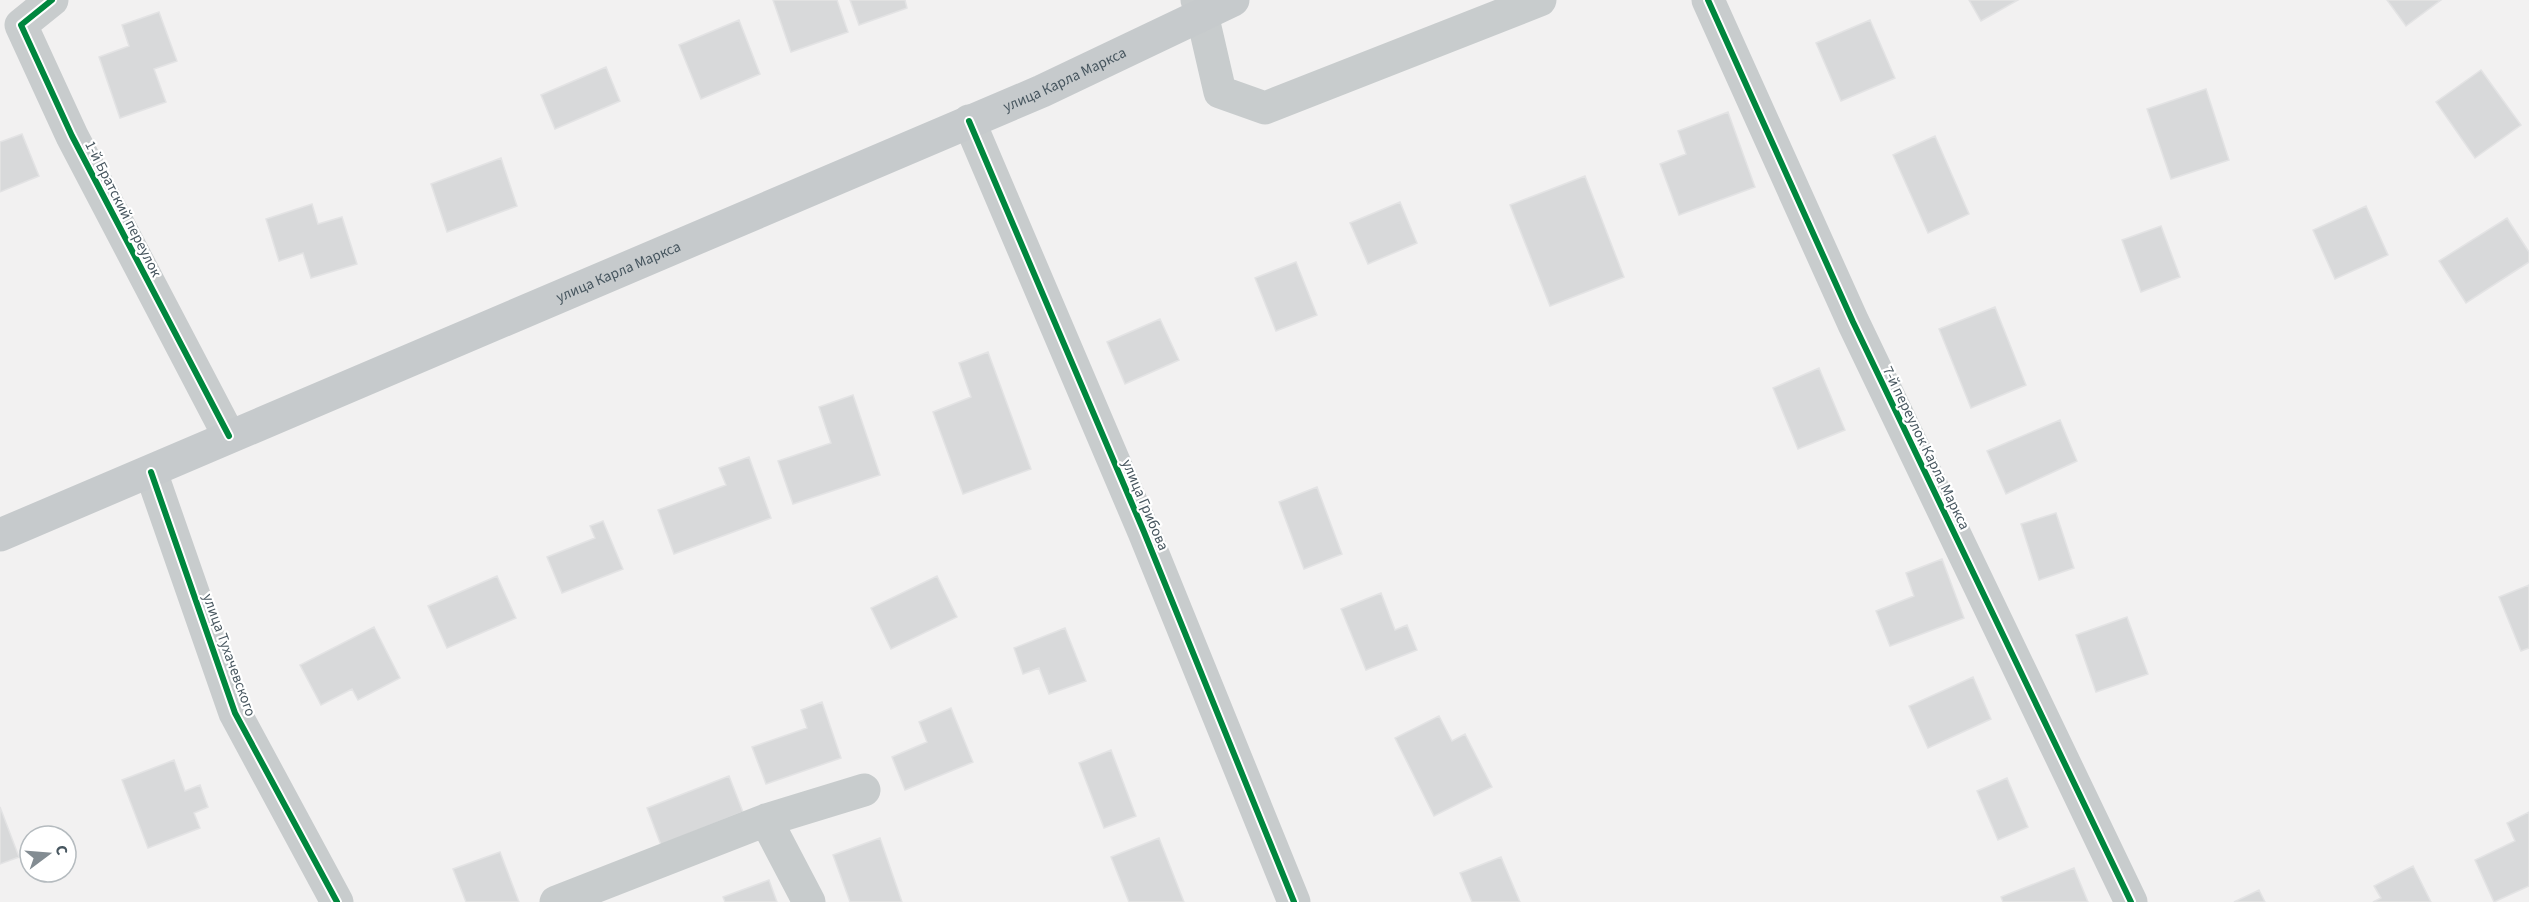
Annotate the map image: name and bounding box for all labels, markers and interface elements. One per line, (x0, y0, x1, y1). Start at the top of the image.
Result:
street label: улица Карла Маркса (1000, 42, 1130, 117)
street label: 1-й Братский переулок (79, 137, 167, 281)
street label: улица Карла Маркса (553, 236, 684, 307)
street label: 7-й переулок Карла Маркса (1877, 363, 1975, 533)
street label: улица Грибова (1116, 456, 1174, 554)
street label: улица Тухачевского (197, 591, 261, 719)
north arrow (18, 824, 78, 884)
text: С (50, 843, 73, 858)

